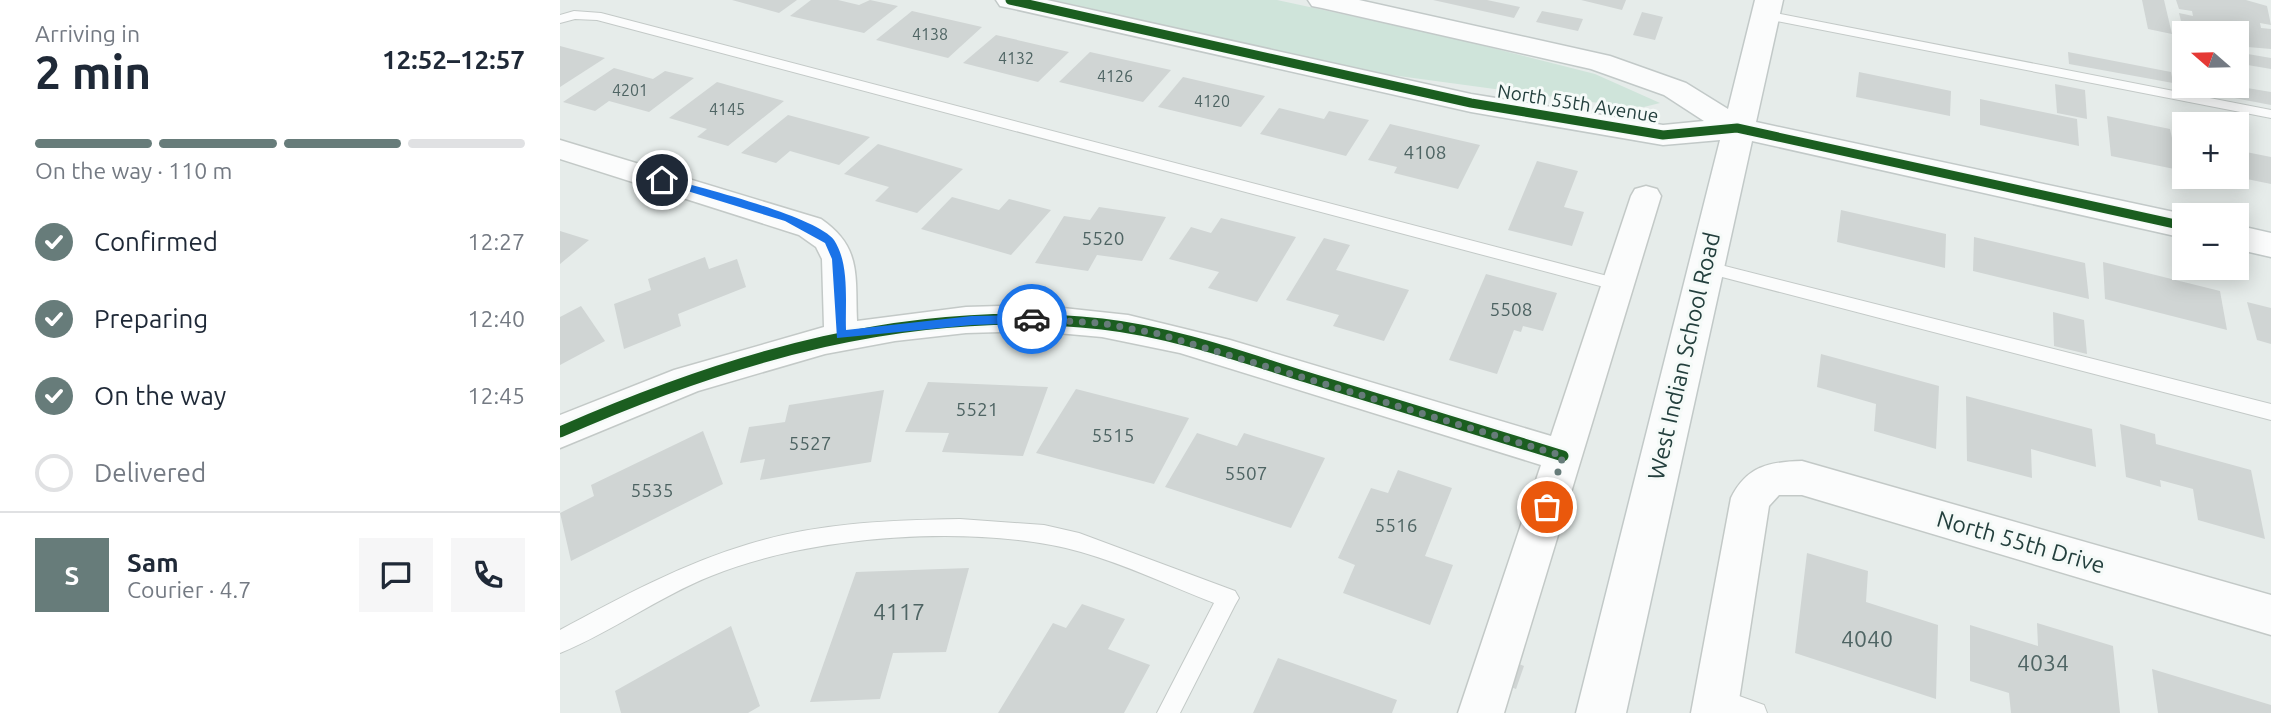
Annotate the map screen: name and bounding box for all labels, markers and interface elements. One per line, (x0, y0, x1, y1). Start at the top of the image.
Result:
text: Arriving in (35, 21, 140, 46)
north arrow (2172, 21, 2249, 98)
map controls (2172, 21, 2249, 280)
house number: 4138 (912, 25, 948, 43)
text: 12:52–12:57 (382, 45, 525, 74)
text: 2 min (35, 46, 151, 98)
house number: 4132 (998, 49, 1034, 67)
house number: 4126 (1097, 67, 1133, 85)
street label: North 55th Avenue (1496, 79, 1660, 127)
house number: 4201 (612, 81, 648, 99)
house number: 4120 (1194, 92, 1230, 110)
house number: 4145 (709, 100, 745, 118)
button: + (2172, 112, 2249, 189)
house number: 4108 (1404, 141, 1446, 163)
pin (632, 150, 692, 210)
text: On the way · 110 m (35, 158, 232, 183)
icon: home (643, 161, 681, 199)
button: − (2172, 203, 2249, 280)
icon: check (35, 223, 73, 261)
text: Confirmed (94, 227, 218, 256)
house number: 5520 (1082, 227, 1124, 249)
text: 12:27 (467, 229, 525, 254)
street label: West Indian School Road (1643, 230, 1724, 482)
courier (997, 284, 1067, 354)
house number: 5508 (1490, 298, 1532, 320)
icon: check (35, 300, 73, 338)
icon: car (1013, 300, 1051, 338)
text: Preparing (94, 304, 208, 333)
text: 12:40 (467, 306, 525, 331)
icon: check (35, 377, 73, 415)
text: On the way (94, 381, 226, 410)
text: 12:45 (467, 383, 525, 408)
house number: 5521 (956, 398, 998, 420)
house number: 5515 (1092, 424, 1134, 446)
house number: 5527 (789, 432, 831, 454)
text: Delivered (94, 458, 206, 487)
house number: 5507 (1225, 462, 1267, 484)
pin (1517, 477, 1577, 537)
house number: 5535 (631, 479, 673, 501)
icon: bag (1528, 488, 1566, 526)
street label: North 55th Drive (1934, 506, 2108, 577)
house number: 5516 (1375, 514, 1417, 536)
button: chat (359, 538, 433, 612)
button: phone (451, 538, 525, 612)
text: Sam (127, 548, 179, 577)
text: S (65, 561, 79, 590)
text: Courier · 4.7 (127, 577, 251, 602)
house number: 4117 (873, 599, 925, 624)
house number: 4040 (1841, 626, 1893, 651)
house number: 4034 (2017, 650, 2069, 675)

